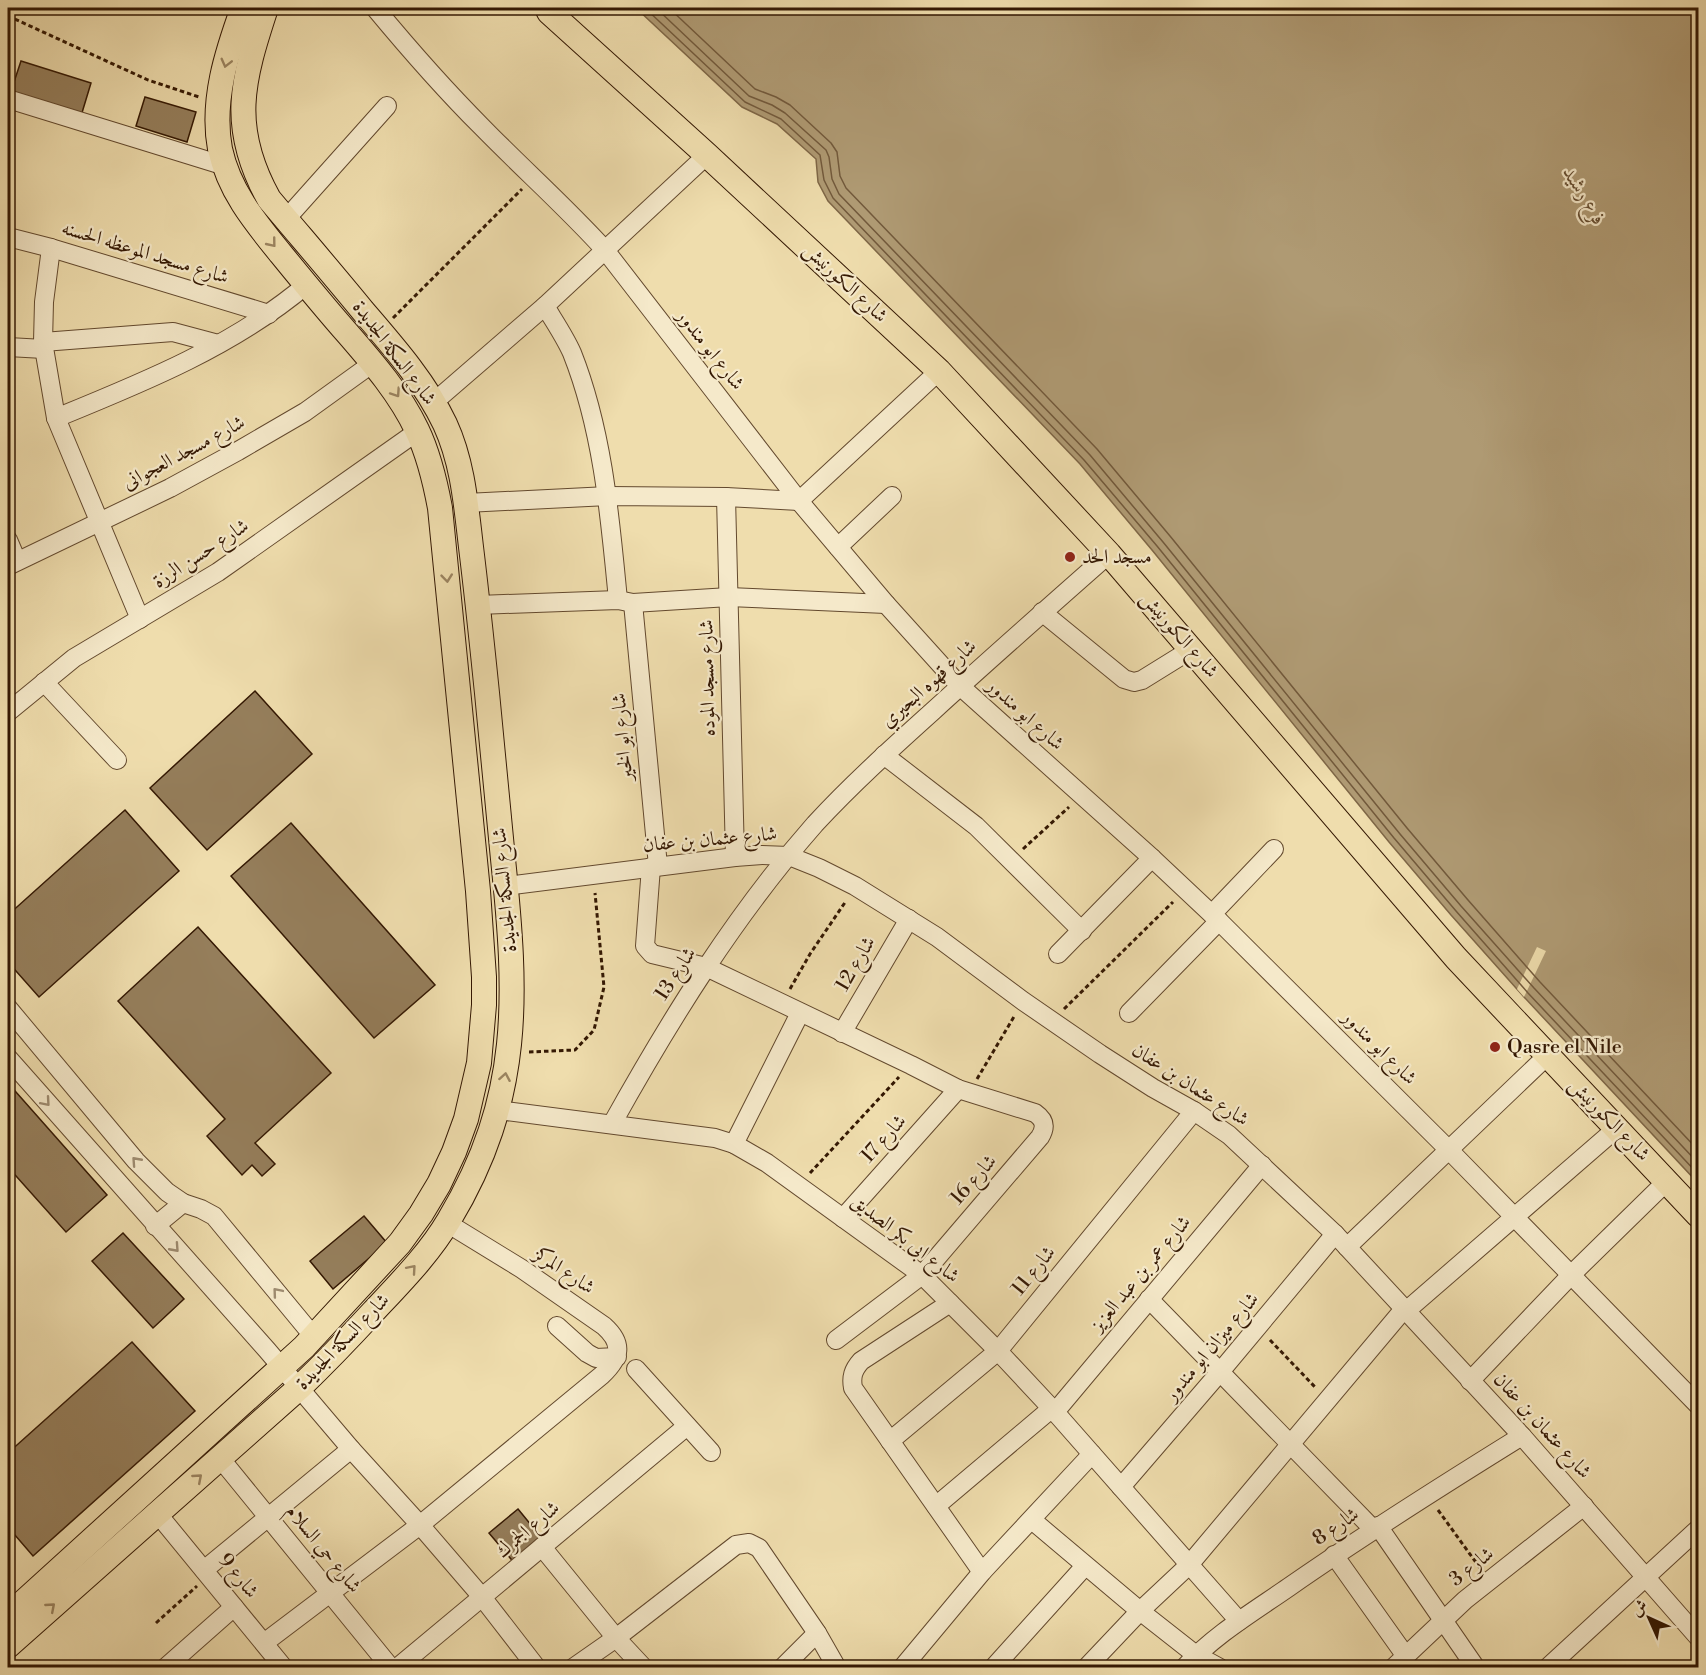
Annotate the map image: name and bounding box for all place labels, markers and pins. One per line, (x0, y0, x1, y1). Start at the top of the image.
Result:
place label: مسجد الحد (1082, 545, 1152, 570)
marker: مسجد الحد (1063, 550, 1077, 564)
place label: Qasre el Nile (1507, 1035, 1622, 1060)
marker: Qasre el Nile (1488, 1040, 1502, 1054)

